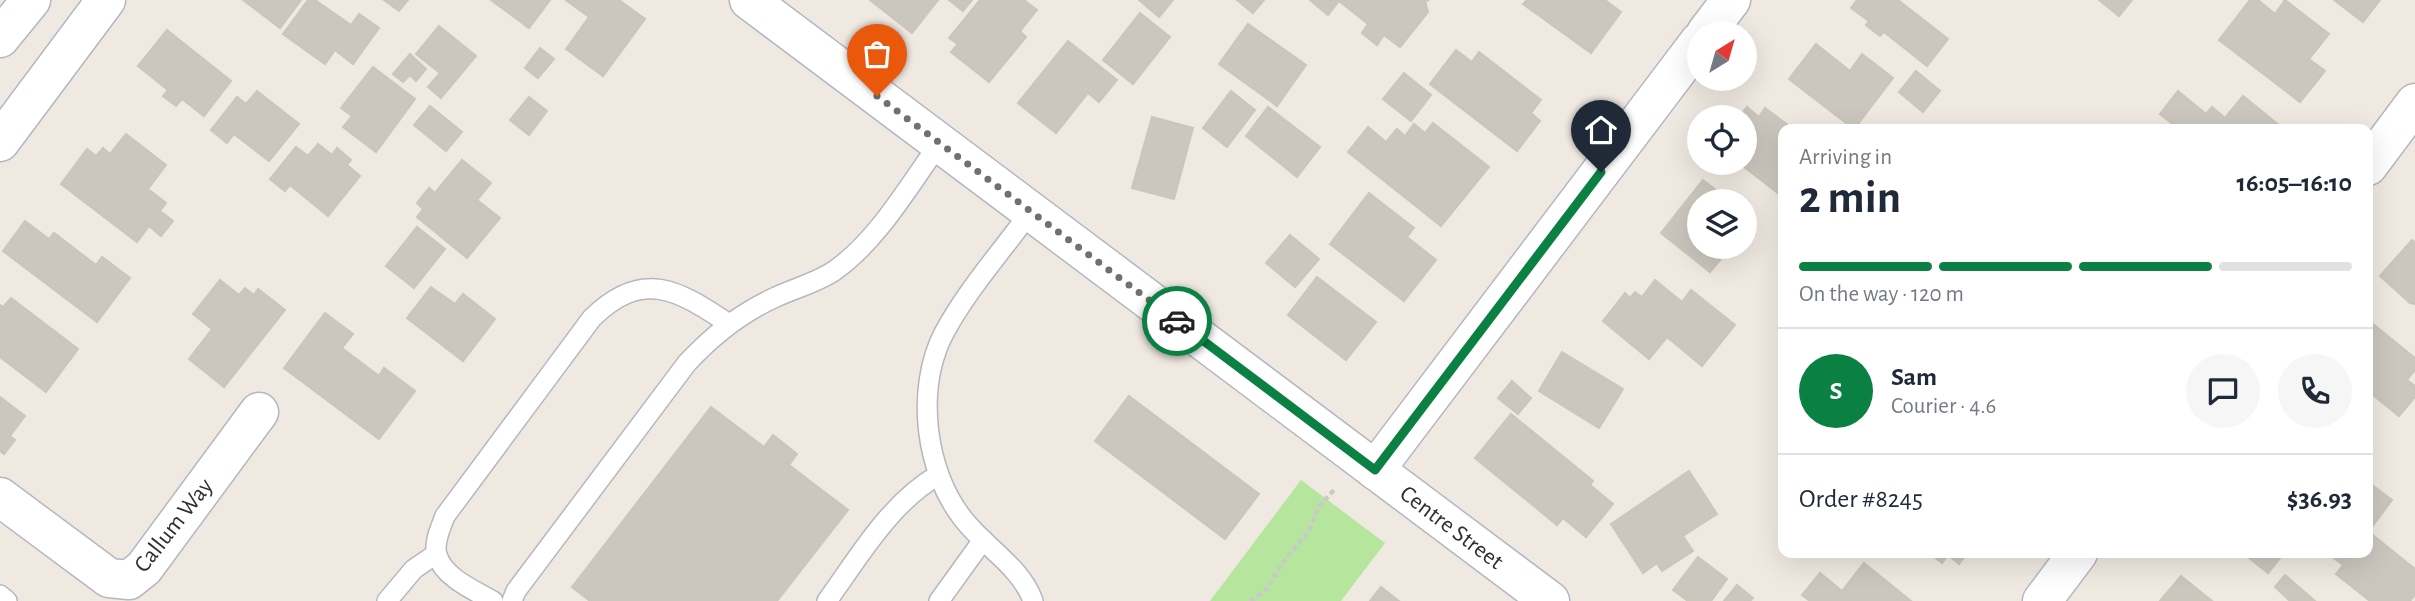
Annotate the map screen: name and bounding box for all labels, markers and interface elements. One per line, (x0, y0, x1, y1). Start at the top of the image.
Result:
north arrow (1687, 21, 1757, 91)
map controls (1687, 21, 1757, 259)
pin (847, 24, 907, 96)
icon: bag (858, 35, 896, 73)
pin (1571, 100, 1631, 172)
button: locate (1687, 105, 1757, 175)
icon: home (1582, 111, 1620, 149)
text: Arriving in (1799, 146, 1892, 169)
text: 16:05–16:10 (2237, 170, 2352, 196)
text: 2 min (1799, 175, 1901, 221)
button: layers (1687, 189, 1757, 259)
text: On the way · 120 m (1799, 283, 1964, 306)
courier (1142, 286, 1212, 356)
icon: car (1158, 302, 1196, 340)
button: chat (2186, 354, 2260, 428)
button: phone (2278, 354, 2352, 428)
text: Sam (1891, 364, 1937, 390)
text: S (1830, 378, 1842, 404)
text: Courier · 4.6 (1891, 395, 1996, 418)
street label: Callum Way (130, 474, 218, 577)
street label: Centre Street (1395, 481, 1508, 574)
text: Order #8245 (1799, 486, 1923, 512)
text: $36.93 (2287, 486, 2352, 512)

